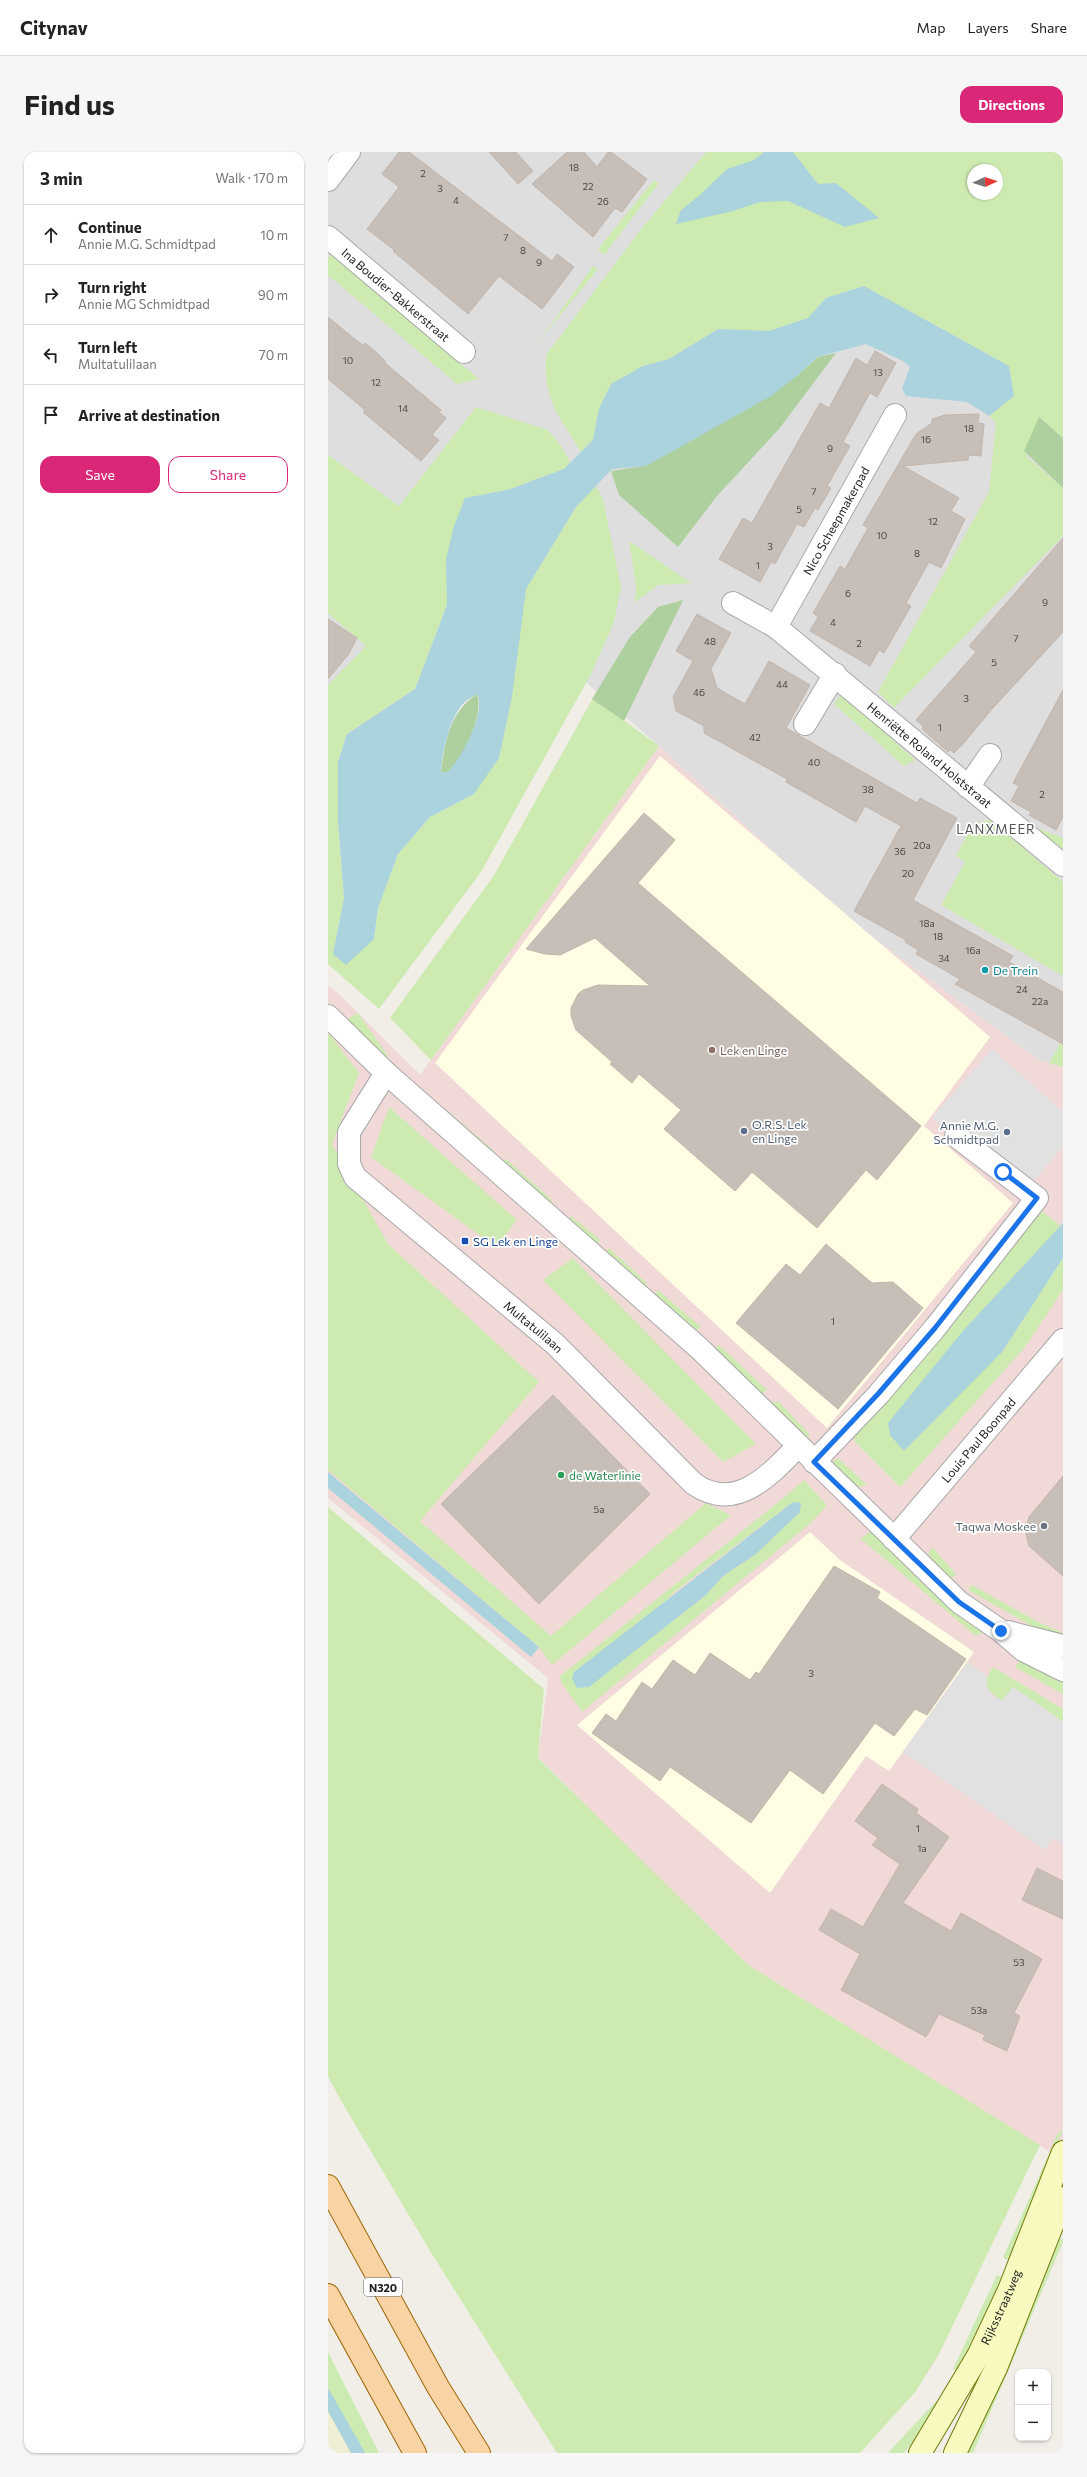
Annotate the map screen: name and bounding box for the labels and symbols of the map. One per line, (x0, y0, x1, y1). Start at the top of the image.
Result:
house number: 18 (569, 161, 579, 173)
north arrow (967, 164, 1003, 200)
house number: 2 (420, 167, 426, 179)
house number: 22 (582, 180, 594, 192)
house number: 3 (437, 182, 443, 194)
house number: 4 (453, 194, 459, 206)
house number: 26 (597, 195, 609, 207)
house number: 7 (503, 231, 509, 243)
house number: 8 (520, 244, 526, 256)
street label: Ina Boudier-Bakkerstraat (339, 245, 453, 344)
house number: 9 (536, 256, 542, 268)
house number: 10 (343, 354, 353, 366)
house number: 13 (873, 366, 883, 378)
house number: 12 (371, 376, 381, 388)
house number: 14 (398, 402, 408, 414)
house number: 18 (964, 422, 974, 434)
house number: 16 (921, 433, 931, 445)
house number: 9 (827, 442, 833, 454)
street label: Nico Scheepmakerpad (800, 464, 872, 577)
house number: 7 (811, 485, 817, 497)
house number: 5 (796, 503, 802, 515)
house number: 12 (928, 515, 938, 527)
house number: 10 (877, 529, 887, 541)
house number: 3 (767, 540, 773, 552)
house number: 8 (914, 547, 920, 559)
house number: 1 (756, 559, 760, 571)
house number: 6 (845, 587, 851, 599)
house number: 9 (1042, 596, 1048, 608)
house number: 4 (830, 616, 836, 628)
house number: 7 (1013, 632, 1019, 644)
house number: 48 (704, 635, 716, 647)
house number: 2 (856, 637, 862, 649)
house number: 5 (991, 656, 997, 668)
house number: 44 (776, 678, 788, 690)
house number: 46 (693, 686, 705, 698)
house number: 3 (963, 692, 969, 704)
street label: Henriëtte Roland Holststraat (865, 699, 995, 810)
house number: 1 (938, 721, 942, 733)
house number: 42 (749, 731, 761, 743)
house number: 40 (808, 756, 820, 768)
house number: 38 (862, 783, 874, 795)
house number: 2 (1039, 788, 1045, 800)
district label: LANXMEER (956, 821, 1036, 837)
house number: 20a (913, 839, 931, 851)
house number: 36 (894, 845, 906, 857)
house number: 20 (902, 867, 914, 879)
house number: 18a (919, 917, 935, 929)
house number: 18 (933, 930, 943, 942)
house number: 16a (965, 944, 981, 956)
house number: 34 (938, 952, 950, 964)
place label: De Trein (993, 963, 1038, 977)
marker: De Trein (980, 965, 990, 975)
house number: 24 (1016, 983, 1028, 995)
house number: 22a (1032, 995, 1048, 1007)
place label: Lek en Linge (720, 1043, 787, 1057)
marker: Lek en Linge (707, 1045, 717, 1055)
place label: O.R.S. Lek en Linge (752, 1117, 808, 1145)
place label: Annie M.G. Schmidtpad (933, 1118, 999, 1146)
marker: O.R.S. Lek en Linge (739, 1126, 749, 1136)
marker: Annie M.G. Schmidtpad (1002, 1127, 1012, 1137)
route start (994, 1163, 1012, 1181)
place label: SG Lek en Linge (473, 1234, 558, 1248)
marker: SG Lek en Linge (460, 1236, 470, 1246)
street label: Multatulilaan (501, 1298, 566, 1355)
house number: 1 (831, 1315, 835, 1327)
street label: Louis Paul Boonpad (938, 1395, 1018, 1485)
place label: de Waterlinie (569, 1468, 641, 1482)
marker: de Waterlinie (556, 1470, 566, 1480)
house number: 5a (594, 1503, 604, 1515)
place label: Taqwa Moskee (955, 1519, 1036, 1533)
marker: Taqwa Moskee (1039, 1521, 1049, 1531)
route end (992, 1622, 1010, 1640)
house number: 3 (808, 1667, 814, 1679)
house number: 1 (916, 1822, 920, 1834)
house number: 1a (917, 1842, 927, 1854)
house number: 53 (1013, 1956, 1025, 1968)
house number: 53a (971, 2004, 987, 2016)
street label: Rijksstraatweg (977, 2267, 1024, 2347)
road number: N320 (364, 2278, 402, 2296)

